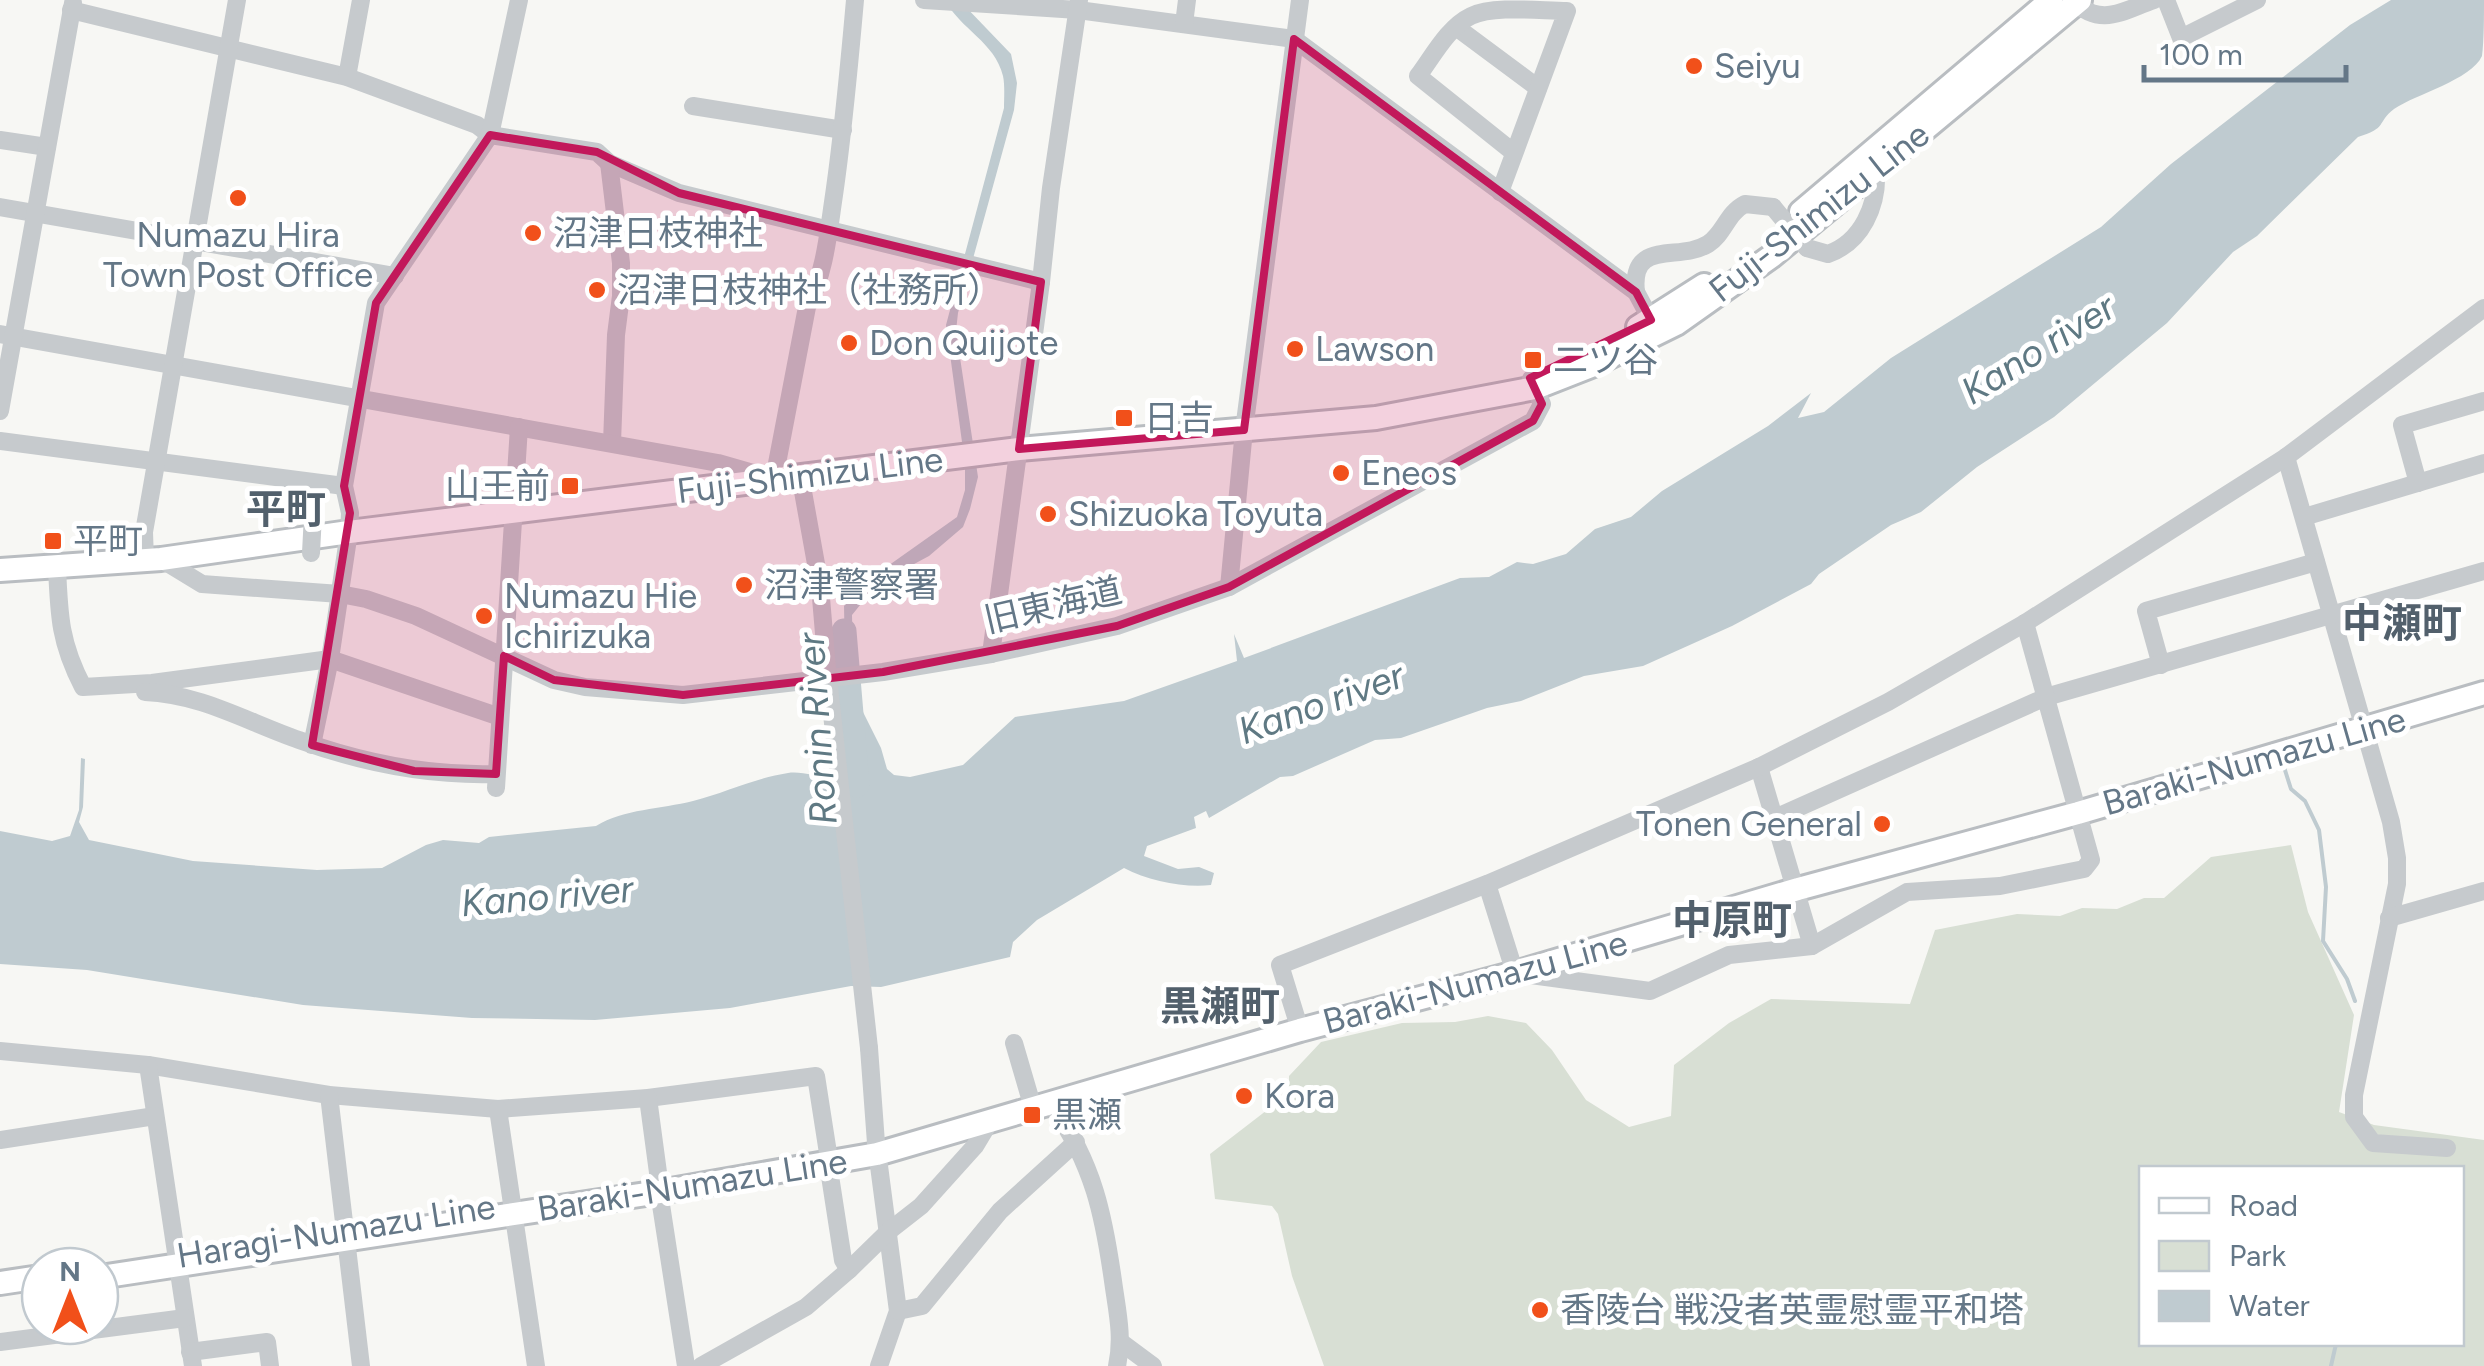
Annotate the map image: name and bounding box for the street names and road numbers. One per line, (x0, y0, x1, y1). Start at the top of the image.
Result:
street label: Fuji-Shimizu Line (1701, 113, 1937, 311)
street label: Fuji-Shimizu Line (675, 438, 945, 512)
street label: 旧東海道 (980, 569, 1126, 641)
street label: Baraki-Numazu Line (2098, 698, 2410, 824)
street label: Baraki-Numazu Line (1318, 921, 1632, 1043)
street label: Baraki-Numazu Line (534, 1140, 850, 1230)
street label: Haragi-Numazu Line (174, 1185, 498, 1277)

